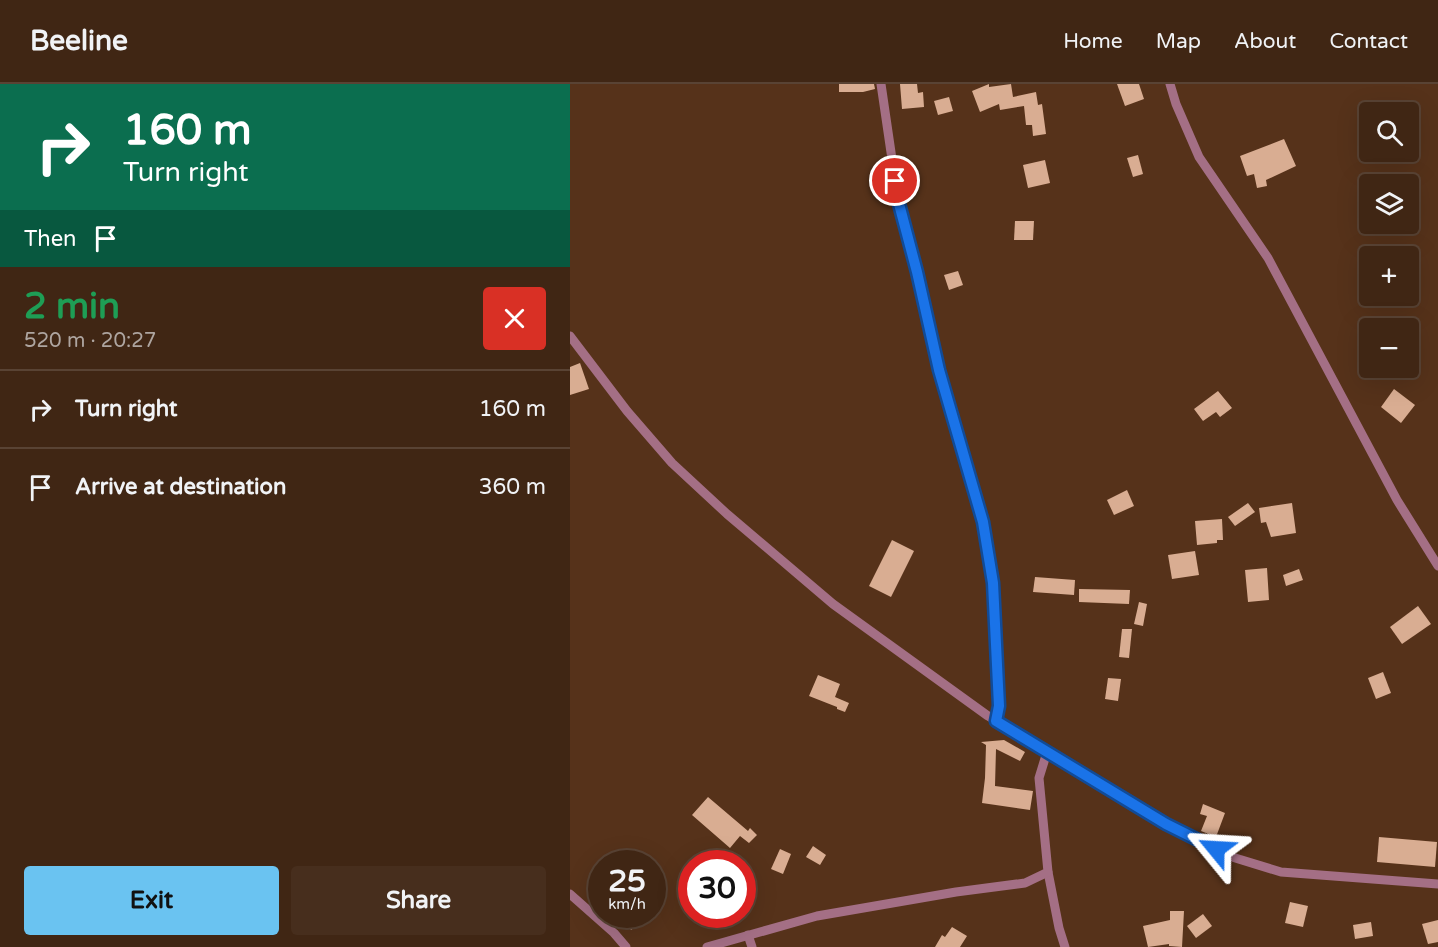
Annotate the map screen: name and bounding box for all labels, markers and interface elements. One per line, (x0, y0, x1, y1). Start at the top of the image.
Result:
text: Beeline (30, 24, 128, 58)
text: Home (1063, 29, 1123, 54)
text: Map (1156, 29, 1201, 54)
text: About (1234, 29, 1296, 54)
text: Contact (1329, 29, 1408, 54)
map controls (1359, 102, 1419, 378)
button: search (1359, 102, 1419, 162)
text: 160 m (123, 105, 252, 156)
icon: right (24, 108, 102, 186)
pin (869, 155, 920, 206)
text: Turn right (123, 156, 249, 189)
icon: arrive (878, 164, 911, 197)
button: layers (1359, 174, 1419, 234)
icon: arrive (89, 222, 122, 255)
text: Then (24, 226, 77, 252)
button: + (1359, 246, 1419, 306)
text: 2 min (24, 285, 120, 328)
button: close (483, 287, 546, 350)
button: − (1359, 318, 1419, 378)
text: 520 m · 20:27 (24, 329, 156, 353)
icon: right (24, 393, 57, 426)
text: Turn right (75, 396, 177, 422)
text: 160 m (479, 396, 546, 422)
icon: arrive (24, 471, 57, 504)
text: Arrive at destination (75, 474, 286, 500)
text: 360 m (479, 474, 546, 500)
position arrow (1184, 817, 1248, 881)
speed limit sign: 30 (678, 850, 756, 928)
text: 25 (608, 863, 646, 900)
button: Exit (24, 866, 279, 935)
button: Share (291, 866, 546, 935)
text: km/h (608, 895, 646, 913)

